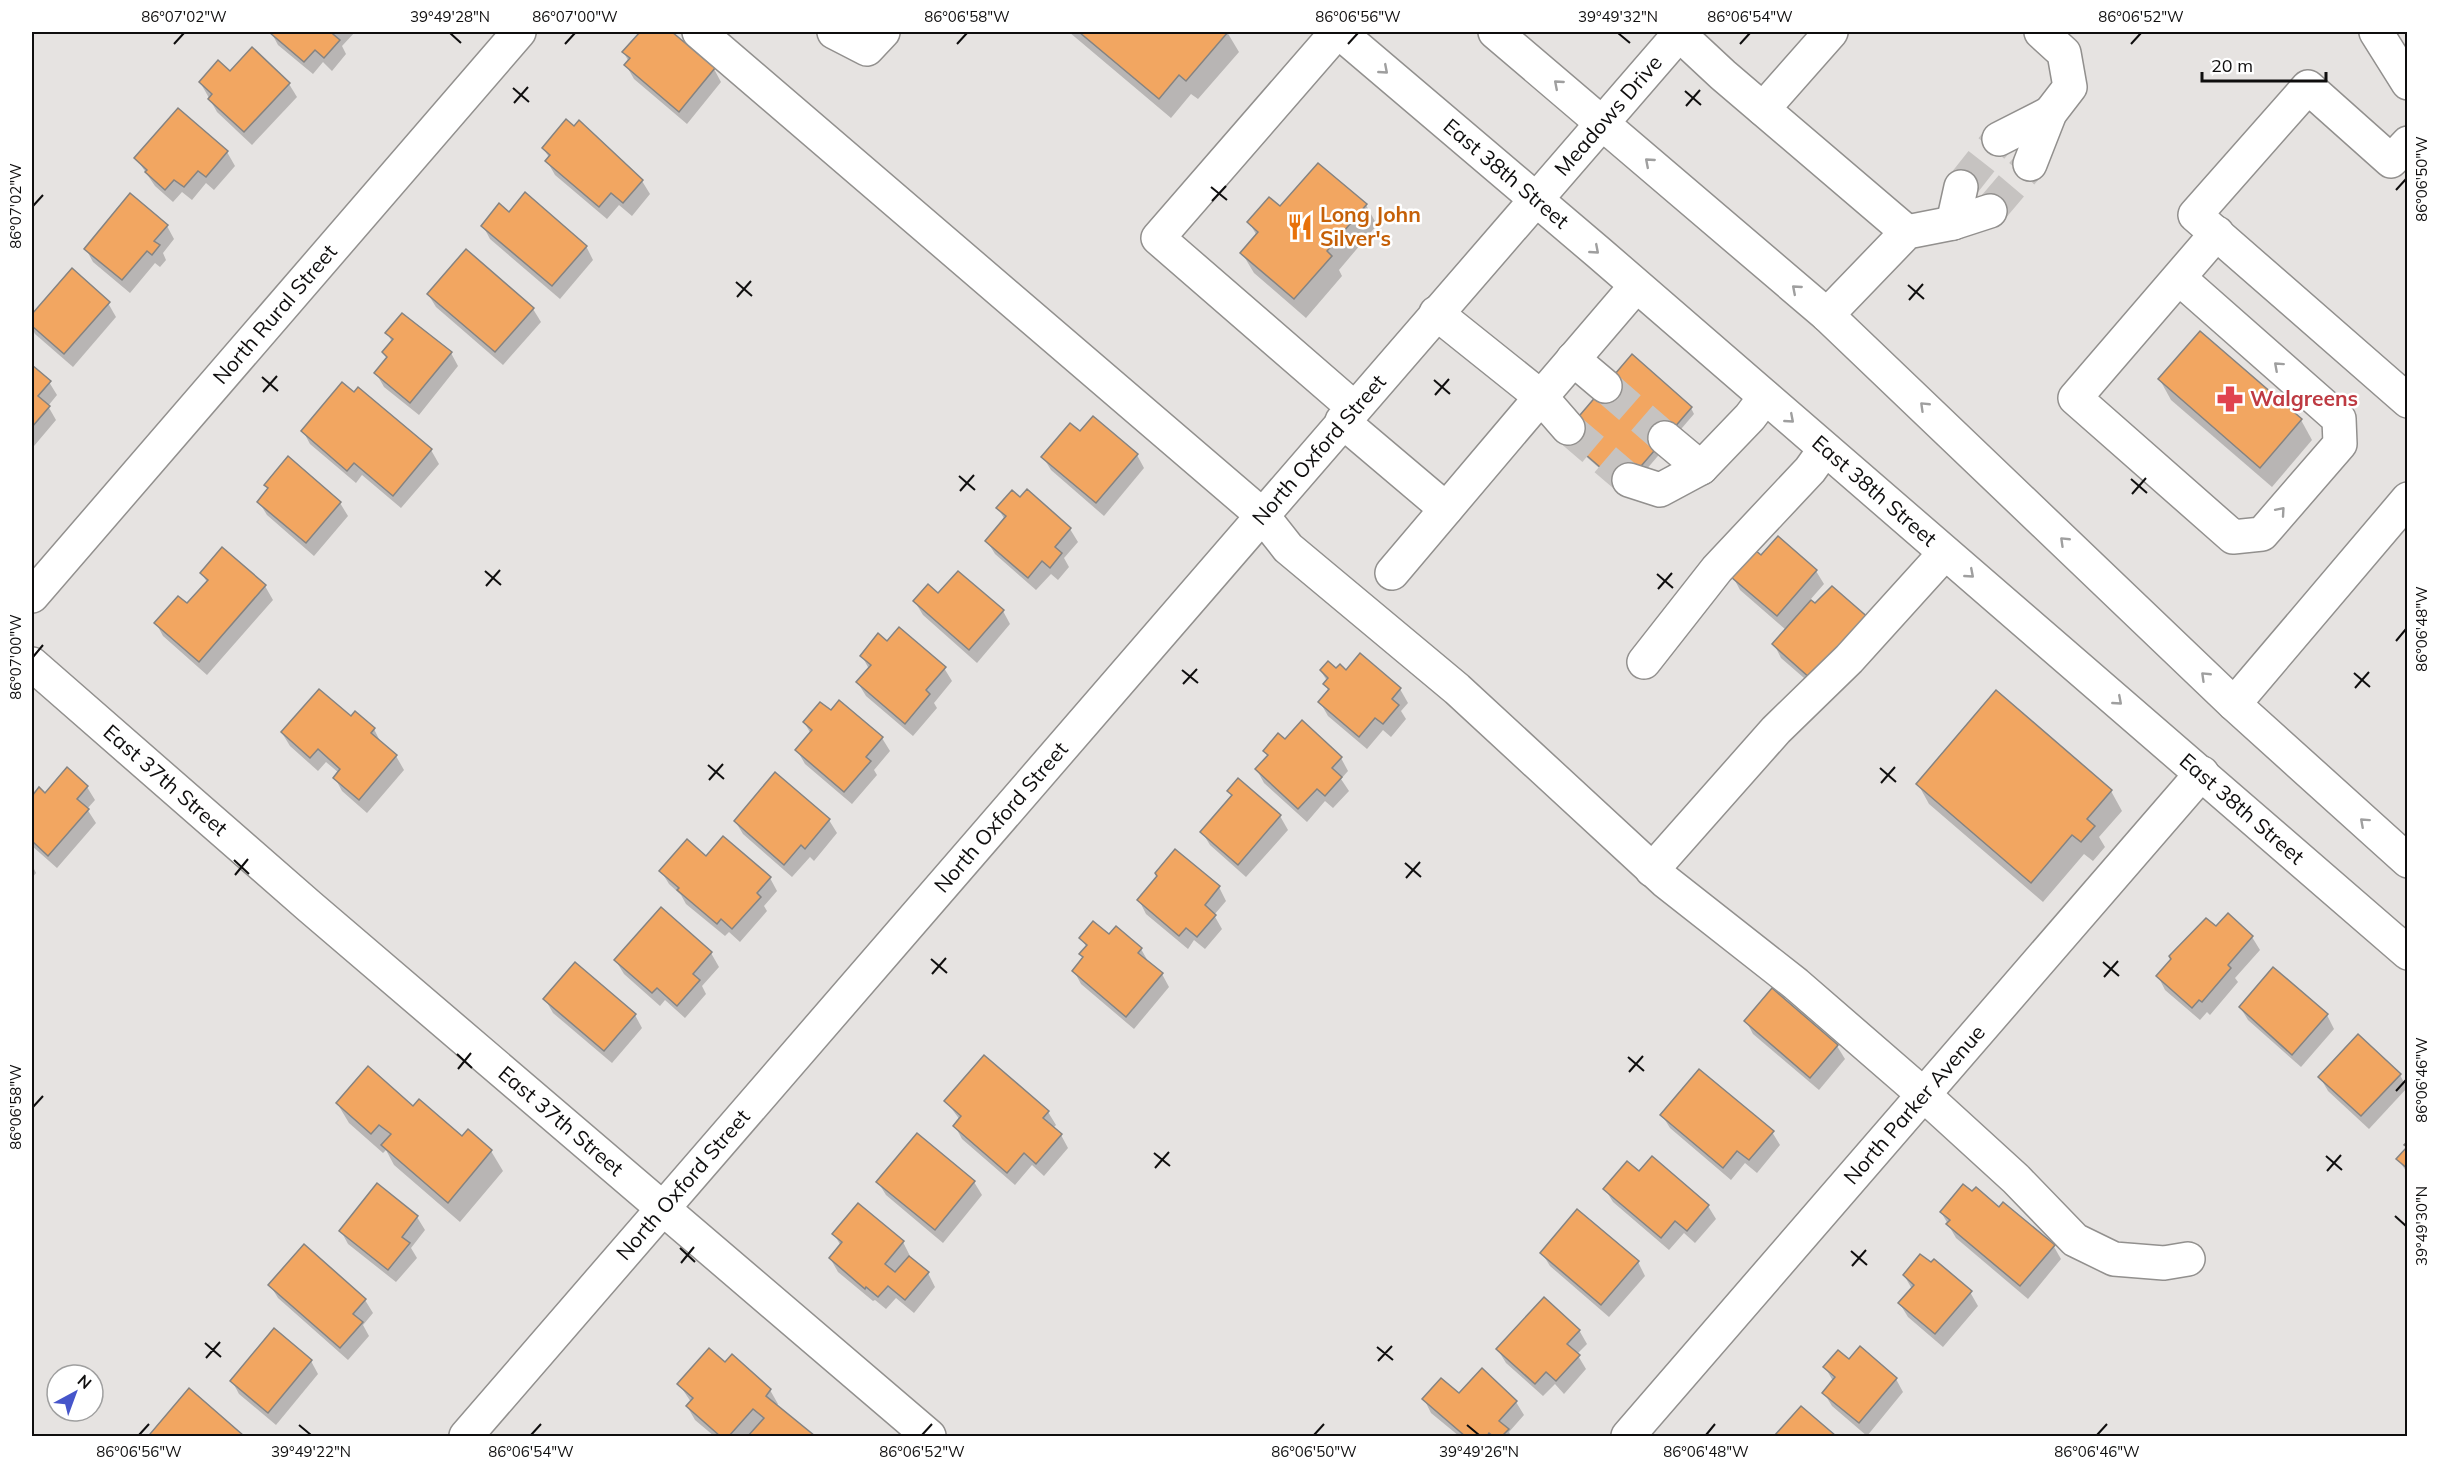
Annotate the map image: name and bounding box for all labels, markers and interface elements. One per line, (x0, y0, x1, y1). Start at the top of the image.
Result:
text: 86°07'02"W (141, 7, 227, 26)
text: 39°49'28"N (410, 7, 490, 26)
text: 86°07'00"W (532, 7, 618, 26)
text: 86°06'58"W (924, 7, 1010, 26)
text: 86°06'56"W (1315, 7, 1401, 26)
text: 39°49'32"N (1578, 7, 1658, 26)
text: 86°06'54"W (1707, 7, 1793, 26)
text: 86°06'52"W (2098, 7, 2184, 26)
scale bar (2202, 45, 2326, 83)
street label: Meadows Drive (1548, 49, 1667, 181)
text: 20 m (2211, 54, 2253, 77)
one-way arrow (1377, 63, 1388, 74)
one-way arrow (1554, 80, 1565, 91)
street label: East 38th Street (1439, 112, 1575, 234)
text: 86°06'50"W (2412, 136, 2431, 222)
one-way arrow (1645, 158, 1656, 169)
text: 86°07'02"W (6, 163, 25, 249)
place label: Long John Silver's (1320, 201, 1421, 251)
restaurant icon: Long John Silver's (1285, 212, 1315, 242)
street label: North Rural Street (207, 239, 342, 389)
one-way arrow (1589, 243, 1599, 254)
one-way arrow (1792, 285, 1803, 296)
one-way arrow (2274, 362, 2285, 373)
street label: North Oxford Street (1246, 369, 1391, 530)
pharmacy icon: Walgreens (2215, 384, 2245, 414)
place label: Walgreens (2250, 385, 2358, 411)
one-way arrow (1920, 402, 1930, 413)
one-way arrow (1783, 412, 1794, 423)
street label: East 38th Street (1807, 429, 1942, 551)
one-way arrow (2274, 507, 2285, 518)
one-way arrow (2061, 537, 2071, 548)
one-way arrow (1963, 567, 1974, 578)
text: 86°06'48"W (2412, 586, 2431, 672)
text: 86°07'00"W (6, 614, 25, 700)
one-way arrow (2201, 672, 2212, 683)
one-way arrow (2111, 694, 2122, 705)
street label: East 37th Street (98, 718, 233, 841)
street label: North Oxford Street (928, 736, 1073, 898)
street label: East 38th Street (2175, 747, 2310, 869)
one-way arrow (2360, 818, 2371, 829)
street label: North Parker Avenue (1838, 1019, 1990, 1189)
text: 86°06'46"W (2412, 1037, 2431, 1123)
street label: East 37th Street (493, 1060, 629, 1181)
text: 86°06'58"W (6, 1064, 25, 1150)
street label: North Oxford Street (610, 1104, 755, 1265)
text: 39°49'30"N (2412, 1186, 2431, 1266)
north arrow (45, 1363, 105, 1423)
text: N (74, 1370, 96, 1393)
text: 86°06'56"W (96, 1442, 182, 1461)
text: 39°49'22"N (271, 1442, 351, 1461)
text: 86°06'54"W (488, 1442, 574, 1461)
text: 86°06'52"W (879, 1442, 965, 1461)
text: 86°06'50"W (1271, 1442, 1357, 1461)
text: 39°49'26"N (1439, 1442, 1519, 1461)
text: 86°06'48"W (1663, 1442, 1749, 1461)
text: 86°06'46"W (2054, 1442, 2140, 1461)

